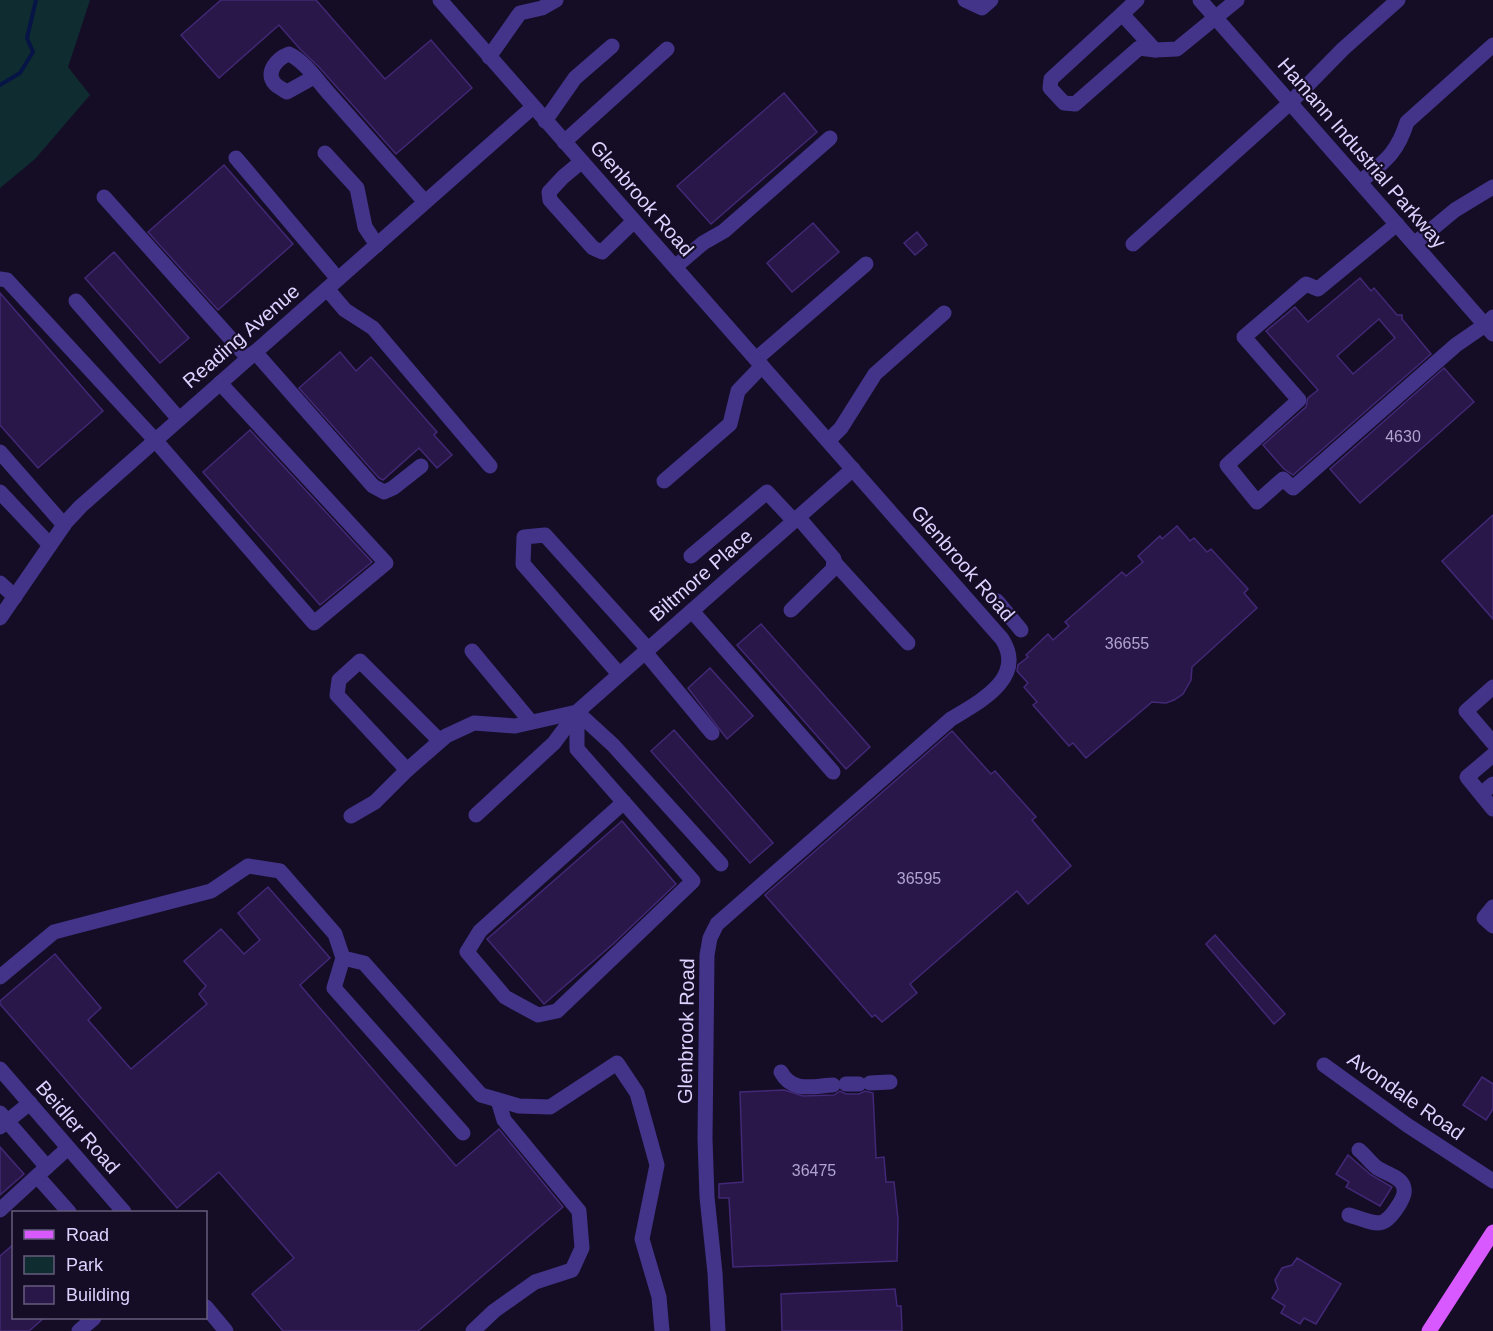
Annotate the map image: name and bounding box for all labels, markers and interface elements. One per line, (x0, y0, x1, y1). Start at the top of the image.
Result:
street label: Hamann Industrial Parkway (1273, 53, 1451, 253)
street label: Glenbrook Road (586, 136, 698, 260)
street label: Reading Avenue (179, 280, 303, 392)
house number: 4630 (1385, 428, 1421, 445)
street label: Glenbrook Road (907, 501, 1019, 625)
street label: Biltmore Place (645, 524, 757, 626)
house number: 36655 (1105, 635, 1149, 652)
house number: 36595 (897, 870, 941, 887)
street label: Glenbrook Road (674, 958, 698, 1104)
street label: Avondale Road (1344, 1048, 1468, 1144)
street label: Beidler Road (32, 1076, 124, 1178)
house number: 36475 (792, 1162, 836, 1179)
legend (12, 1211, 207, 1319)
text: Road (66, 1225, 109, 1245)
text: Park (66, 1255, 104, 1275)
text: Building (66, 1285, 130, 1305)

